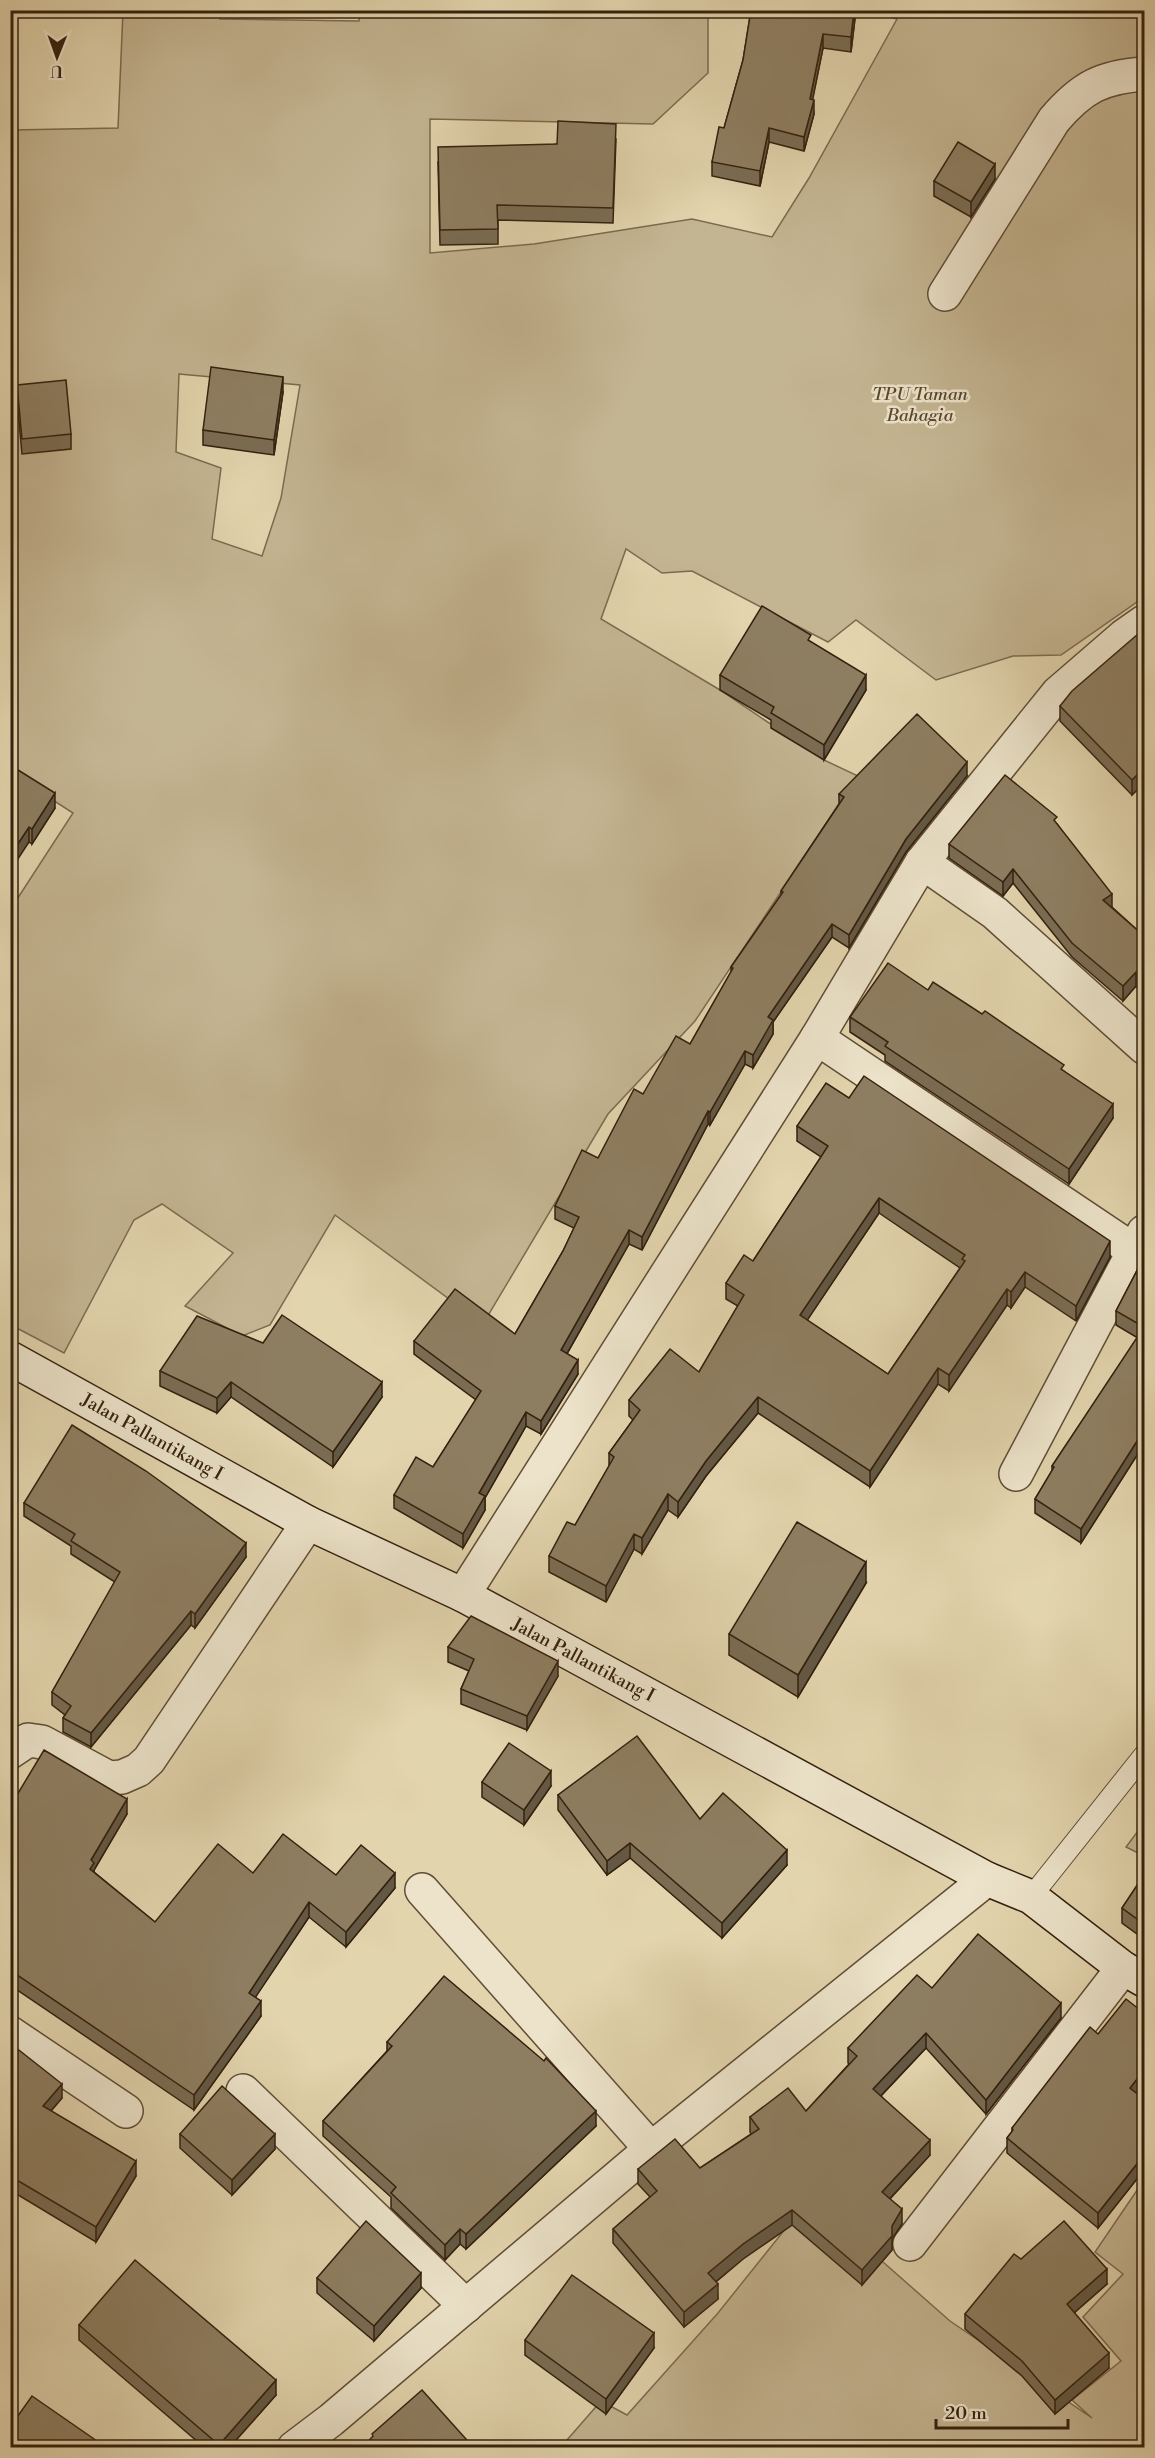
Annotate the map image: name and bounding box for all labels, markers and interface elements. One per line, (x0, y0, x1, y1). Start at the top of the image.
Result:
north arrow (27, 27, 87, 87)
text: U (50, 61, 63, 81)
park label: TPU Taman Bahagia (872, 383, 969, 427)
street label: Jalan Pallantikang I (76, 1388, 227, 1486)
street label: Jalan Pallantikang I (507, 1612, 659, 1707)
scale bar (936, 2392, 1068, 2430)
text: 20 m (945, 2402, 987, 2425)

